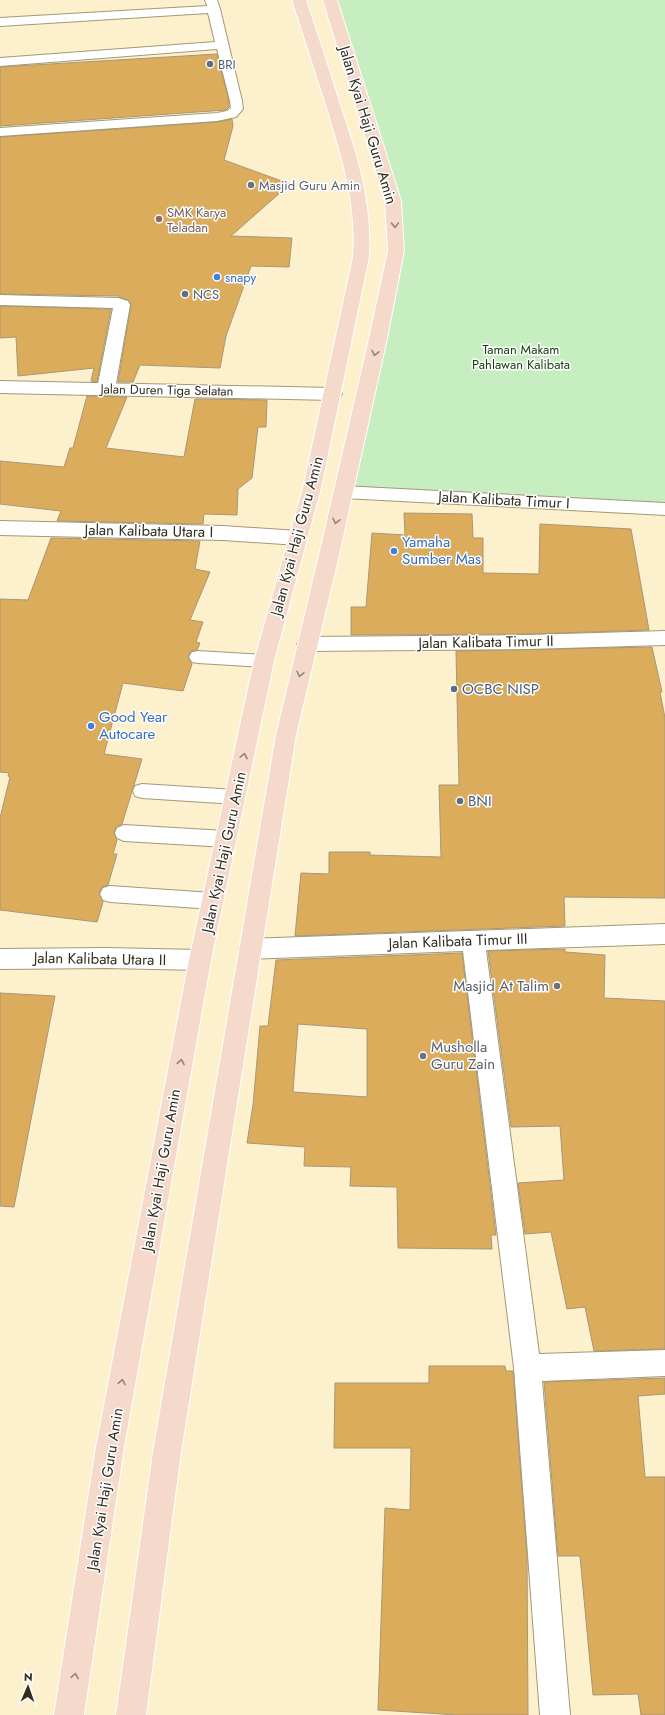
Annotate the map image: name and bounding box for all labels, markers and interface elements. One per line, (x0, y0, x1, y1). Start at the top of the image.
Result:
street label: Jalan Kyai Haji Guru Amin (333, 41, 403, 207)
place label: BRI (218, 55, 236, 74)
marker: BRI (205, 59, 215, 69)
place label: Masjid Guru Amin (259, 176, 360, 195)
marker: Masjid Guru Amin (246, 180, 256, 190)
place label: SMK Karya Teladan (167, 203, 226, 237)
marker: SMK Karya Teladan (154, 214, 164, 224)
one-way arrow (391, 222, 399, 228)
place label: snapy (225, 268, 257, 287)
marker: snapy (212, 272, 222, 282)
place label: NCS (193, 285, 219, 304)
marker: NCS (180, 289, 190, 299)
park label: Taman Makam Pahlawan Kalibata (472, 340, 570, 374)
one-way arrow (371, 349, 380, 356)
street label: Jalan Duren Tiga Selatan (98, 379, 234, 401)
street label: Jalan Kyai Haji Guru Amin (265, 454, 329, 620)
street label: Jalan Kalibata Timur I (436, 485, 570, 514)
one-way arrow (333, 518, 341, 524)
street label: Jalan Kalibata Utara I (82, 519, 214, 543)
place label: Yamaha Sumber Mas (402, 531, 481, 570)
marker: Yamaha Sumber Mas (389, 546, 399, 556)
street label: Jalan Kalibata Timur II (416, 630, 554, 654)
one-way arrow (296, 671, 304, 678)
place label: OCBC NISP (462, 678, 539, 700)
marker: OCBC NISP (449, 684, 459, 694)
place label: Good Year Autocare (99, 706, 168, 745)
marker: Good Year Autocare (86, 721, 96, 731)
one-way arrow (240, 753, 248, 759)
street label: Jalan Kyai Haji Guru Amin (196, 769, 252, 937)
place label: BNI (468, 790, 492, 812)
marker: BNI (455, 796, 465, 806)
street label: Jalan Kalibata Timur III (386, 928, 528, 954)
street label: Jalan Kalibata Utara II (32, 947, 166, 971)
place label: Masjid At Talim (453, 975, 549, 997)
marker: Masjid At Talim (552, 981, 562, 991)
place label: Musholla Guru Zain (431, 1036, 495, 1075)
marker: Musholla Guru Zain (418, 1051, 428, 1061)
one-way arrow (177, 1059, 185, 1065)
street label: Jalan Kyai Haji Guru Amin (136, 1087, 186, 1255)
one-way arrow (117, 1379, 126, 1385)
street label: Jalan Kyai Haji Guru Amin (81, 1406, 129, 1574)
north arrow (8, 1667, 48, 1707)
text: N (24, 1669, 33, 1685)
one-way arrow (70, 1673, 79, 1680)

